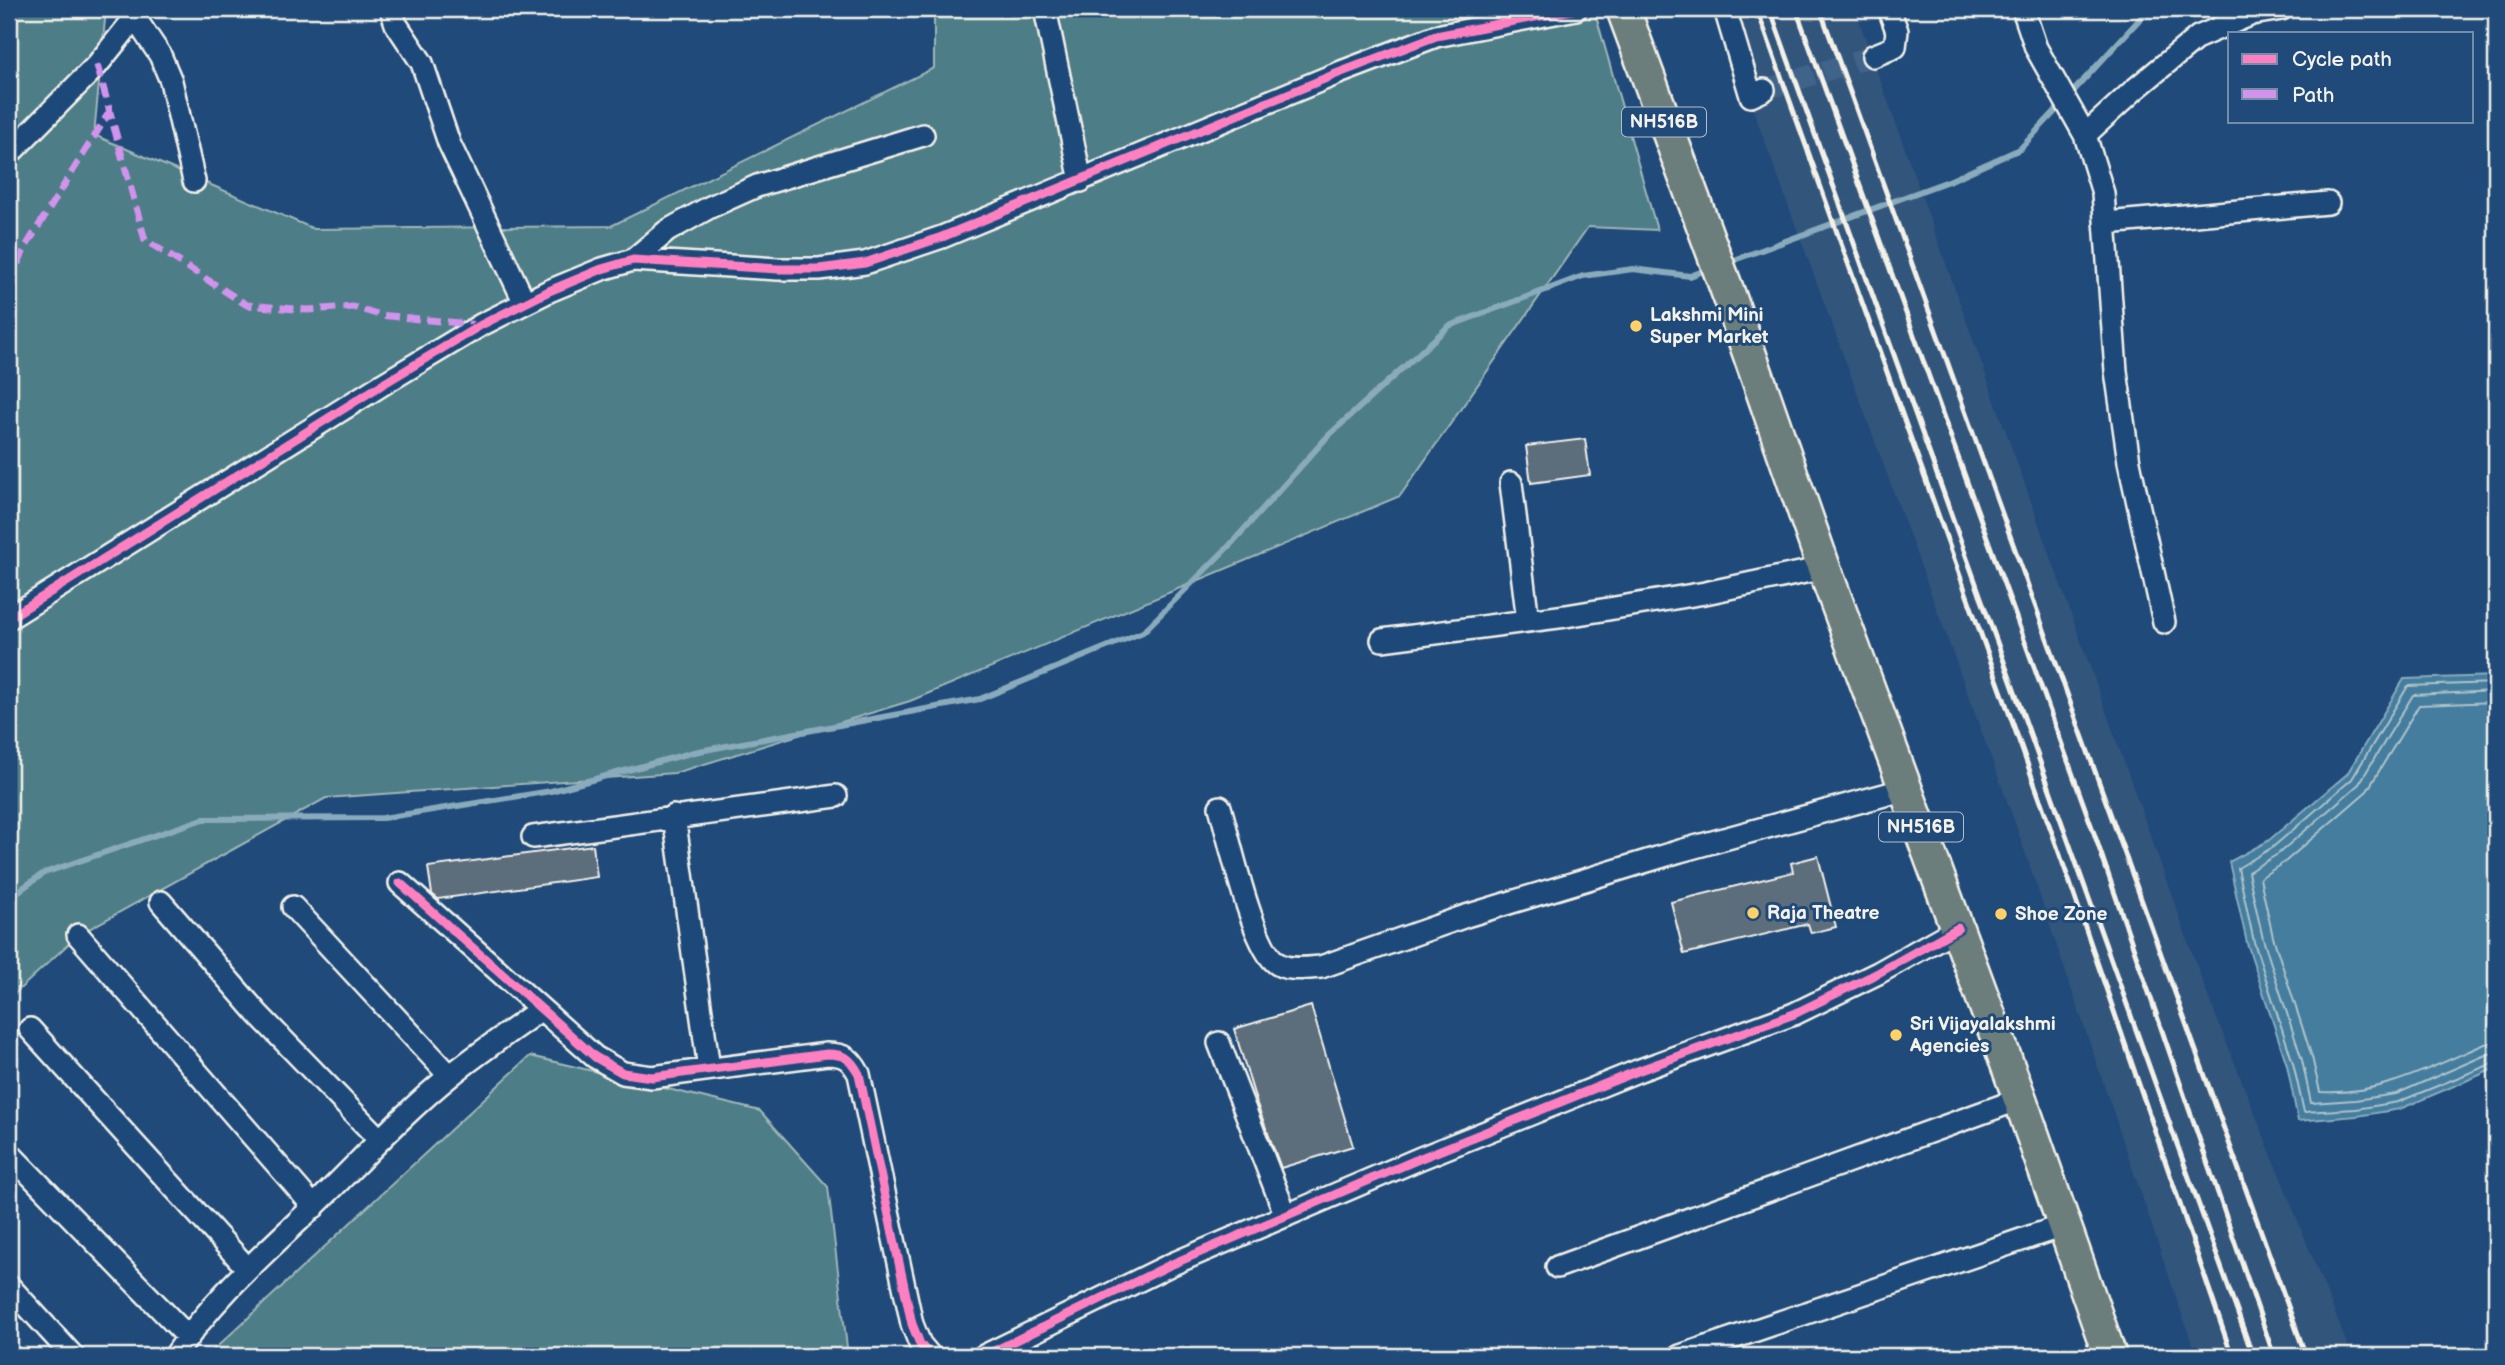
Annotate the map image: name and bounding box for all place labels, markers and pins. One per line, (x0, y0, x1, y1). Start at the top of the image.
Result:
place label: Lakshmi Mini Super Market (1650, 304, 1769, 349)
marker: Lakshmi Mini Super Market (1628, 318, 1644, 334)
place label: Raja Theatre (1767, 902, 1880, 925)
place label: Shoe Zone (2015, 903, 2108, 926)
marker: Raja Theatre (1745, 905, 1761, 921)
marker: Shoe Zone (1993, 906, 2009, 922)
place label: Sri Vijayalakshmi Agencies (1909, 1013, 2056, 1058)
marker: Sri Vijayalakshmi Agencies (1888, 1027, 1904, 1043)

